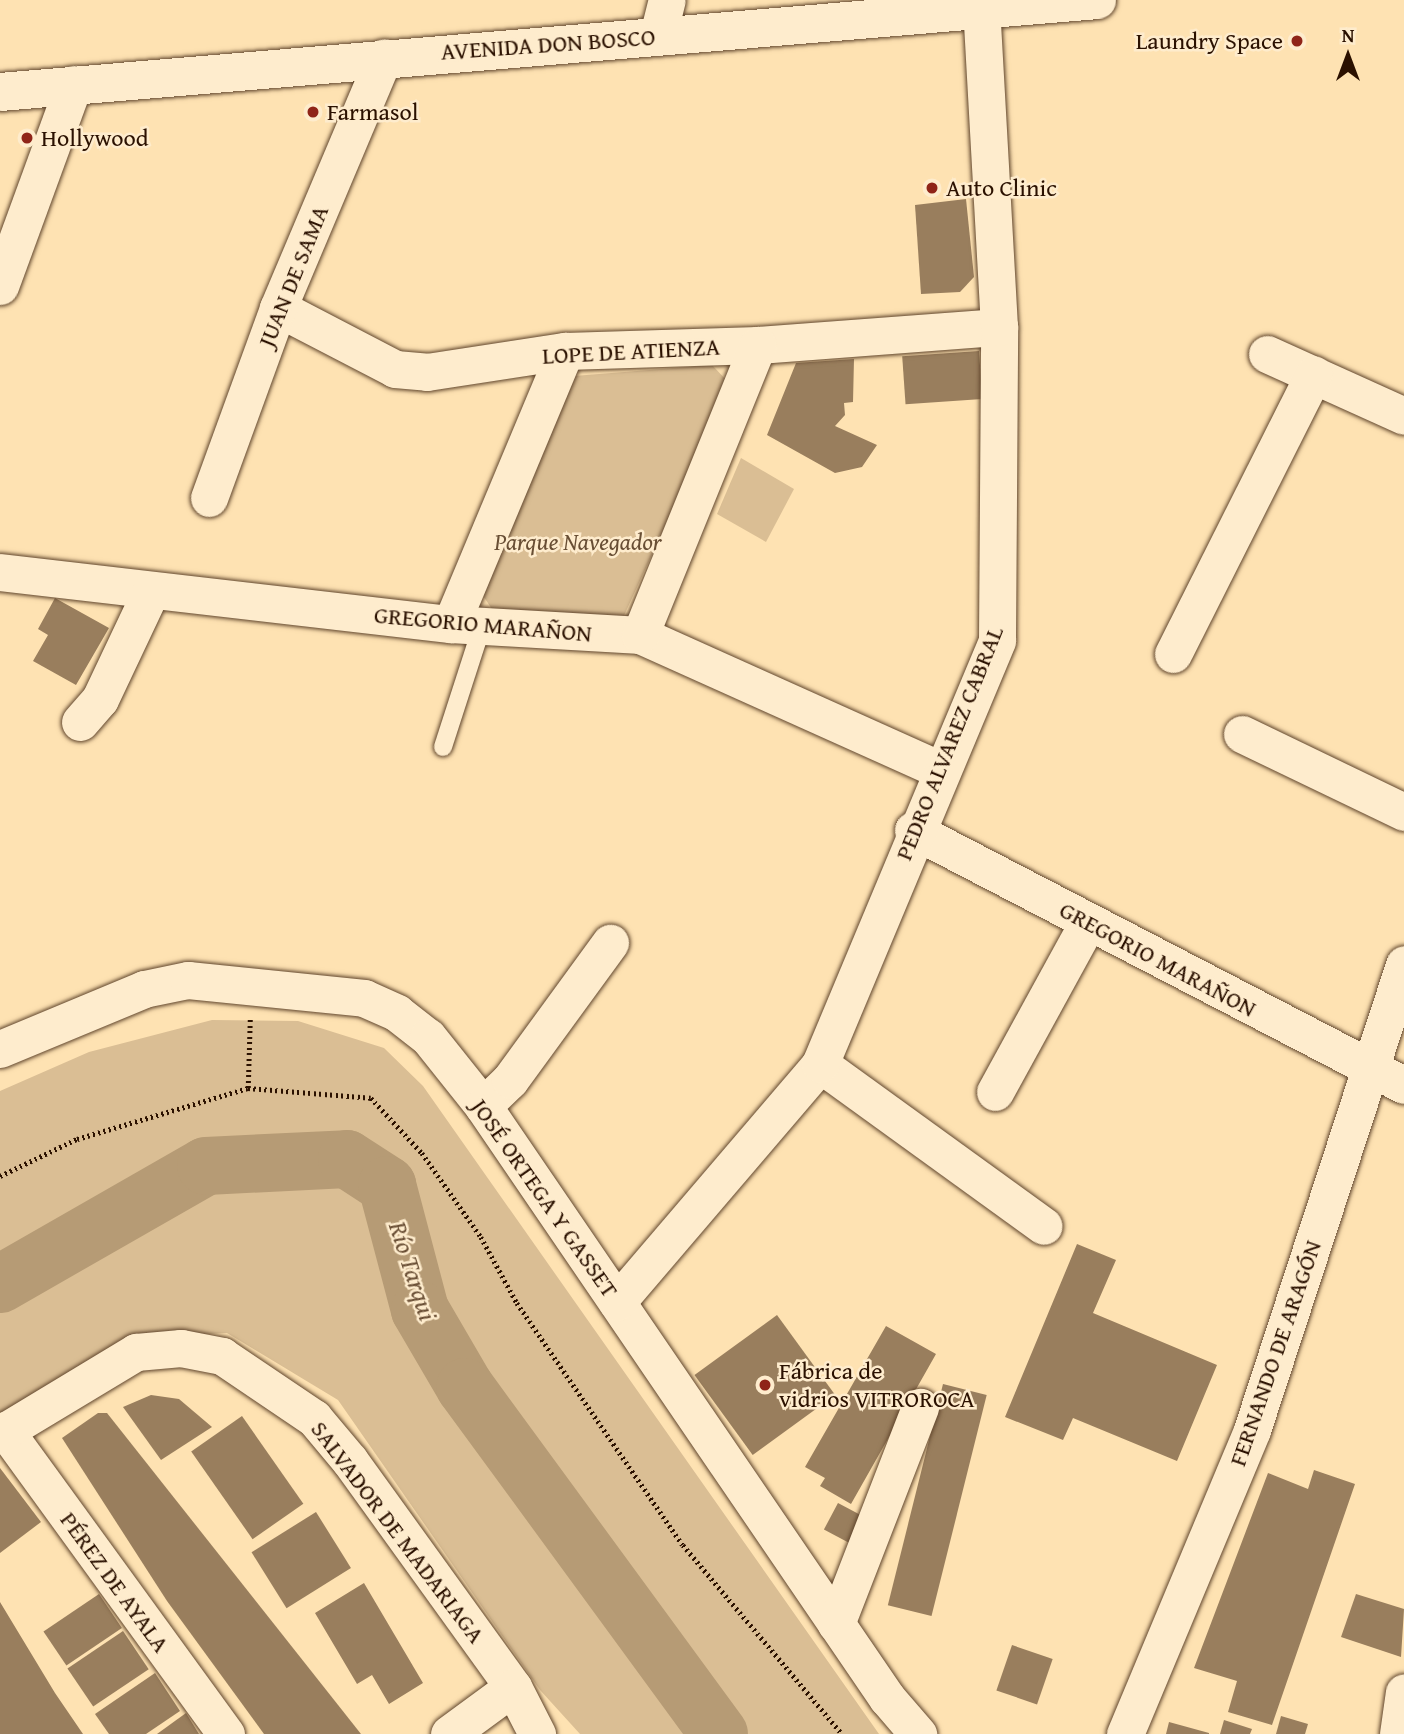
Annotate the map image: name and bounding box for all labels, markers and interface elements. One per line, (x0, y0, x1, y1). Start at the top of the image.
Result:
north arrow (1313, 21, 1383, 91)
text: N (1342, 21, 1354, 49)
street label: AVENIDA DON BOSCO (440, 22, 656, 66)
place label: Laundry Space (1136, 27, 1283, 55)
marker: Laundry Space (1289, 33, 1305, 49)
place label: Farmasol (327, 98, 418, 126)
marker: Farmasol (305, 104, 321, 120)
place label: Hollywood (41, 124, 149, 152)
marker: Hollywood (19, 130, 35, 146)
place label: Auto Clinic (946, 174, 1057, 202)
marker: Auto Clinic (924, 180, 940, 196)
street label: JUAN DE SAMA (252, 201, 334, 351)
street label: LOPE DE ATIENZA (541, 332, 721, 370)
park label: Parque Navegador (494, 528, 662, 556)
street label: GREGORIO MARAÑON (373, 600, 593, 648)
street label: PEDRO ALVAREZ CABRAL (889, 622, 1009, 864)
street label: GREGORIO MARAÑON (1055, 895, 1261, 1023)
street label: JOSÉ ORTEGA Y GASSET (465, 1093, 625, 1303)
water label: Río Tarqui (382, 1217, 444, 1325)
street label: FERNANDO DE ARAGÓN (1223, 1236, 1327, 1470)
place label: Fábrica de vidrios VITROROCA (779, 1357, 974, 1413)
marker: Fábrica de vidrios VITROROCA (757, 1377, 773, 1393)
street label: SALVADOR DE MADARIAGA (305, 1415, 491, 1649)
street label: PÉREZ DE AYALA (54, 1506, 176, 1658)

